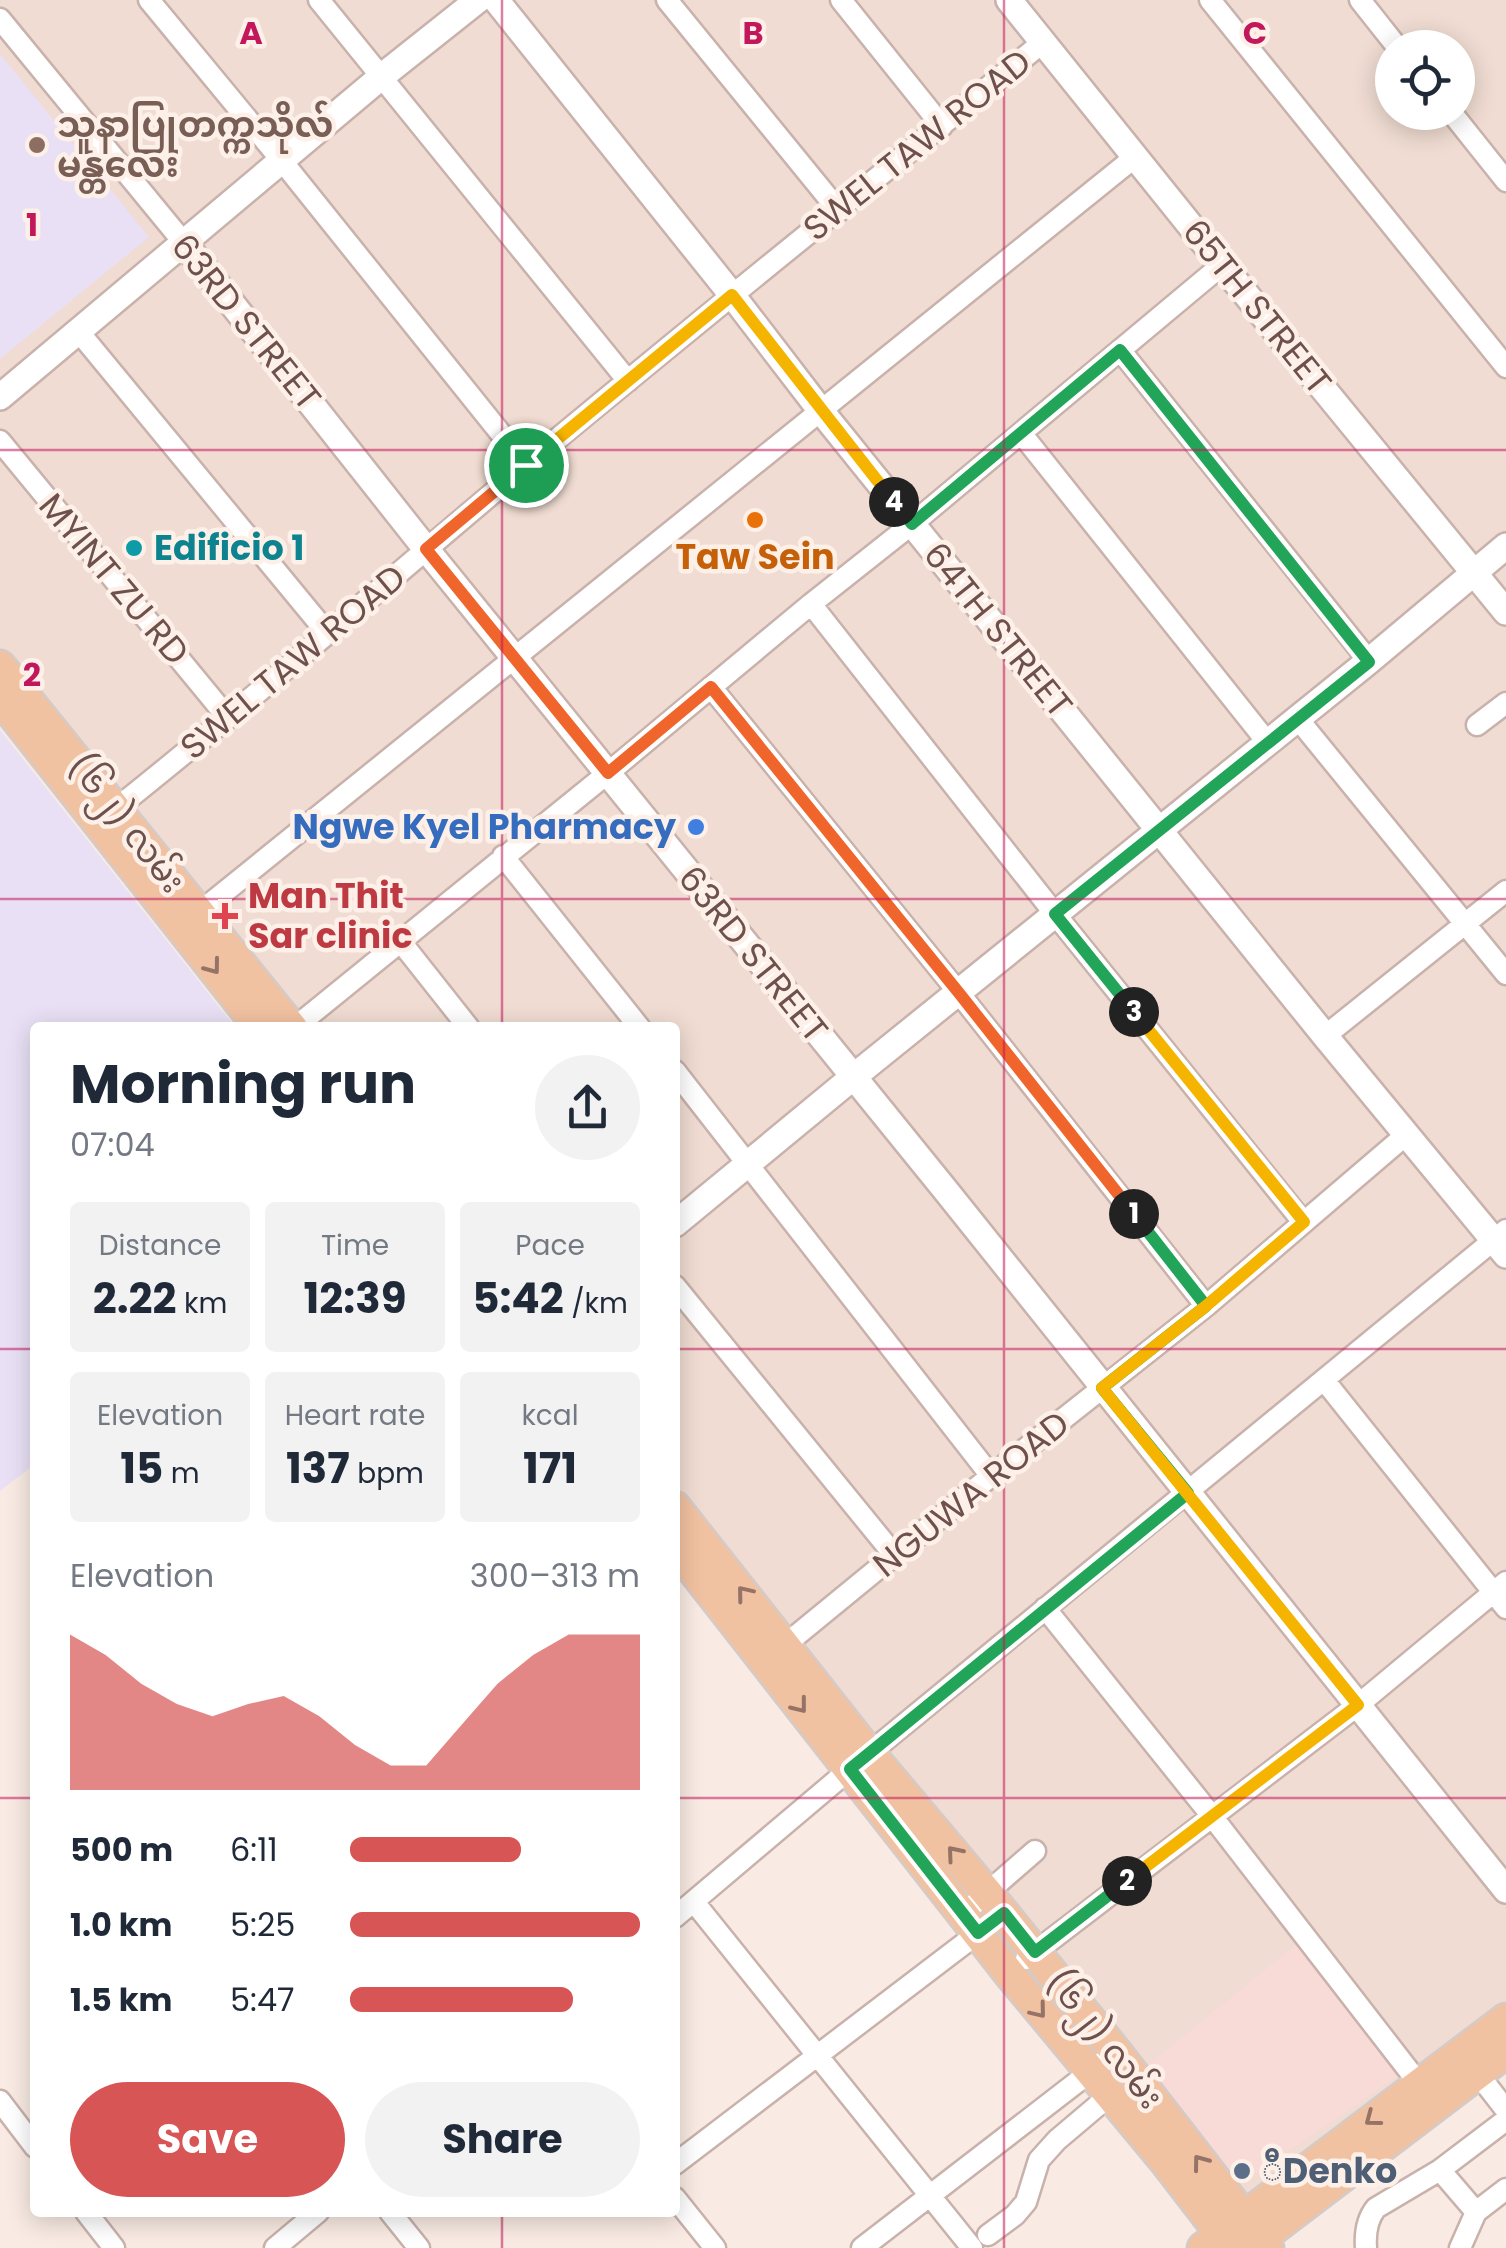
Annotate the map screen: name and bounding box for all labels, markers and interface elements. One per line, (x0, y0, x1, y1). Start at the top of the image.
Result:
text: A (239, 10, 263, 55)
text: B (742, 10, 764, 55)
text: C (1243, 10, 1267, 55)
map controls (1375, 30, 1475, 130)
button: locate (1375, 30, 1475, 130)
street label: SWEL TAW ROAD (792, 37, 1041, 252)
place label: သူနာပြုတက္ကသိုလ် မန္တလေး (57, 100, 333, 194)
marker: သူနာပြုတက္ကသိုလ် မန္တလေး (26, 134, 48, 156)
text: 1 (26, 202, 38, 247)
street label: 65TH STREET (1172, 209, 1343, 405)
street label: 63RD STREET (160, 223, 333, 420)
pin (484, 423, 569, 508)
icon: arrive (499, 438, 554, 493)
pin: 4 (869, 477, 919, 527)
street label: MYINT ZU RD (28, 482, 201, 675)
text: 4 (885, 482, 903, 521)
marker: Taw Sein (744, 509, 766, 531)
place label: Edificio 1 (154, 523, 304, 572)
place label: Taw Sein (675, 532, 835, 581)
street label: 64TH STREET (913, 532, 1084, 728)
marker: Edificio 1 (123, 537, 145, 559)
street label: SWEL TAW ROAD (170, 553, 416, 770)
text: 2 (23, 652, 41, 697)
street label: (၆၂) လမ်း (54, 743, 198, 905)
place label: Ngwe Kyel Pharmacy (293, 802, 677, 851)
marker: Ngwe Kyel Pharmacy (685, 816, 707, 838)
street label: 63RD STREET (667, 855, 840, 1052)
place label: Man Thit Sar clinic (248, 871, 413, 960)
marker: Man Thit Sar clinic (212, 903, 238, 929)
one-way arrow (201, 956, 218, 974)
pin: 3 (1109, 987, 1159, 1037)
text: 3 (1126, 992, 1142, 1031)
text: Morning run (70, 1045, 416, 1122)
button: share (535, 1055, 640, 1160)
text: 07:04 (70, 1122, 155, 1167)
pin: 1 (1109, 1189, 1159, 1239)
text: 1 (1129, 1194, 1139, 1233)
text: Distance (99, 1226, 221, 1265)
text: Time (321, 1226, 389, 1265)
text: Pace (515, 1226, 585, 1265)
text: 2.22 (93, 1269, 177, 1328)
text: 12:39 (304, 1269, 406, 1328)
text: 5:42 (472, 1269, 564, 1328)
text: km (177, 1284, 227, 1323)
text: /km (564, 1284, 628, 1323)
text: Elevation (97, 1396, 223, 1435)
text: Heart rate (285, 1396, 425, 1435)
text: kcal (521, 1396, 579, 1435)
street label: NGUWA ROAD (862, 1399, 1079, 1588)
text: 15 (120, 1439, 163, 1498)
text: 137 (286, 1439, 350, 1498)
text: 171 (523, 1439, 577, 1498)
text: m (163, 1454, 200, 1493)
text: bpm (350, 1454, 424, 1493)
text: Elevation (70, 1553, 214, 1598)
text: 300–313 m (470, 1553, 640, 1598)
one-way arrow (739, 1587, 756, 1605)
one-way arrow (788, 1695, 806, 1713)
text: 500 m (70, 1827, 173, 1872)
text: 6:11 (230, 1827, 278, 1872)
one-way arrow (948, 1847, 966, 1865)
pin: 2 (1102, 1856, 1152, 1906)
text: 2 (1119, 1861, 1135, 1900)
text: 1.0 km (70, 1902, 172, 1947)
text: 5:25 (230, 1902, 295, 1947)
street label: (၆၂) လမ်း (1032, 1959, 1176, 2121)
text: 1.5 km (70, 1977, 172, 2022)
text: 5:47 (230, 1977, 295, 2022)
one-way arrow (1027, 1999, 1045, 2017)
button: Save (70, 2082, 345, 2197)
button: Share (365, 2082, 640, 2197)
one-way arrow (1365, 2107, 1383, 2125)
place label: ီDenko (1262, 2146, 1397, 2195)
one-way arrow (1195, 2155, 1212, 2173)
marker: ီDenko (1231, 2160, 1253, 2182)

